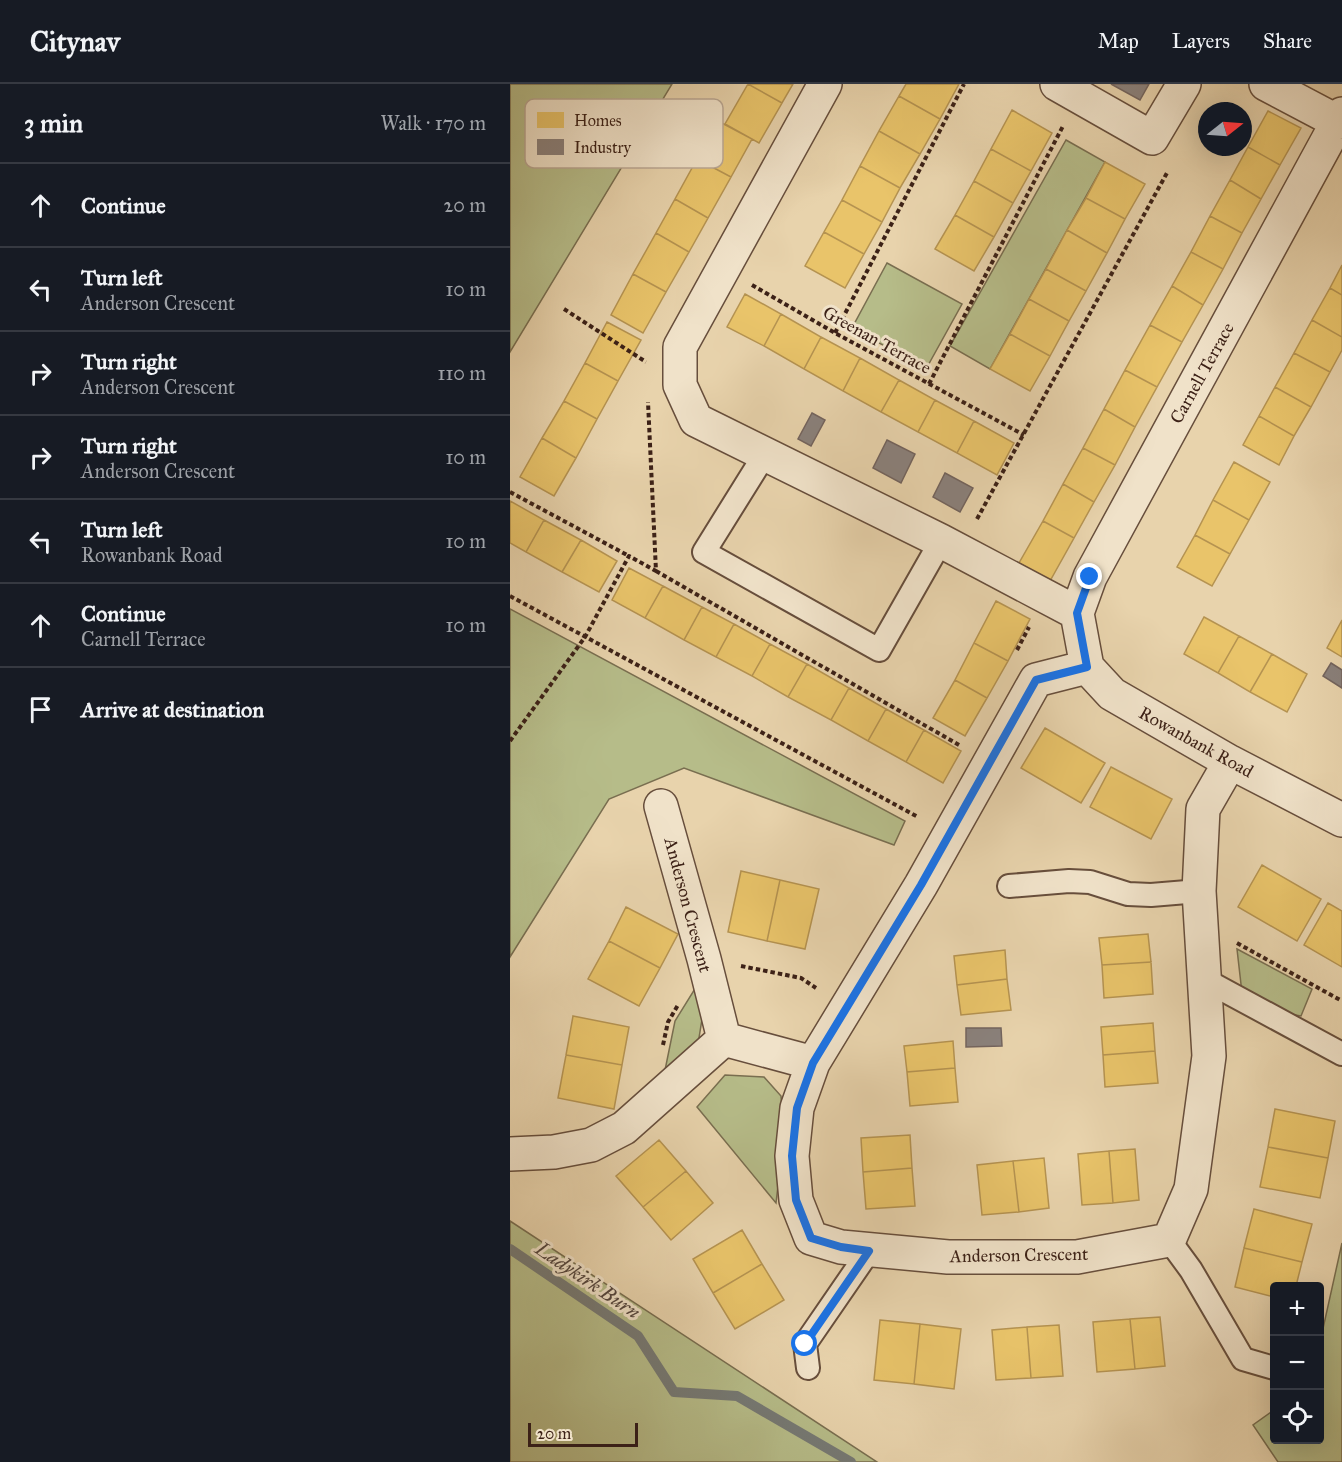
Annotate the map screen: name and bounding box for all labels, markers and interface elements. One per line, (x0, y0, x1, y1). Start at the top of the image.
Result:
text: Citynav (30, 24, 120, 59)
text: Map (1098, 28, 1139, 54)
text: Layers (1172, 28, 1230, 54)
text: Share (1263, 28, 1312, 54)
legend (525, 99, 723, 168)
north arrow (1198, 102, 1252, 156)
text: 3 min (24, 107, 83, 139)
text: Walk · 170 m (381, 111, 486, 135)
text: Homes (574, 111, 622, 130)
text: Industry (574, 138, 632, 157)
icon: ahead (24, 189, 57, 222)
text: Continue (81, 192, 166, 219)
text: 20 m (443, 193, 486, 217)
text: Turn left (81, 264, 163, 291)
icon: left (24, 273, 57, 306)
text: 10 m (445, 277, 486, 301)
text: Anderson Crescent (81, 291, 235, 315)
street label: Greenan Terrace (819, 301, 935, 379)
street label: Carnell Terrace (1165, 319, 1239, 427)
text: Turn right (81, 348, 177, 375)
icon: right (24, 357, 57, 390)
text: 110 m (438, 361, 486, 385)
text: Anderson Crescent (81, 375, 235, 399)
text: Turn right (81, 432, 177, 459)
icon: right (24, 441, 57, 474)
text: 10 m (445, 445, 486, 469)
text: Anderson Crescent (81, 459, 235, 483)
text: Turn left (81, 516, 163, 543)
icon: left (24, 525, 57, 558)
text: 10 m (445, 529, 486, 553)
text: Rowanbank Road (81, 543, 222, 567)
route end (1076, 563, 1102, 589)
text: Continue (81, 600, 166, 627)
icon: ahead (24, 609, 57, 642)
text: 10 m (445, 613, 486, 637)
text: Carnell Terrace (81, 627, 205, 651)
icon: arrive (24, 693, 57, 726)
text: Arrive at destination (81, 696, 264, 723)
street label: Rowanbank Road (1135, 702, 1257, 782)
street label: Anderson Crescent (659, 834, 717, 975)
water label: Ladykirk Burn (530, 1236, 645, 1324)
street label: Anderson Crescent (949, 1243, 1089, 1267)
map controls (1270, 1282, 1324, 1444)
button: + (1270, 1282, 1324, 1336)
route start (791, 1330, 817, 1356)
button: − (1270, 1336, 1324, 1390)
button: locate (1270, 1390, 1324, 1444)
scale bar (528, 1420, 638, 1448)
text: 20 m (537, 1424, 571, 1443)

